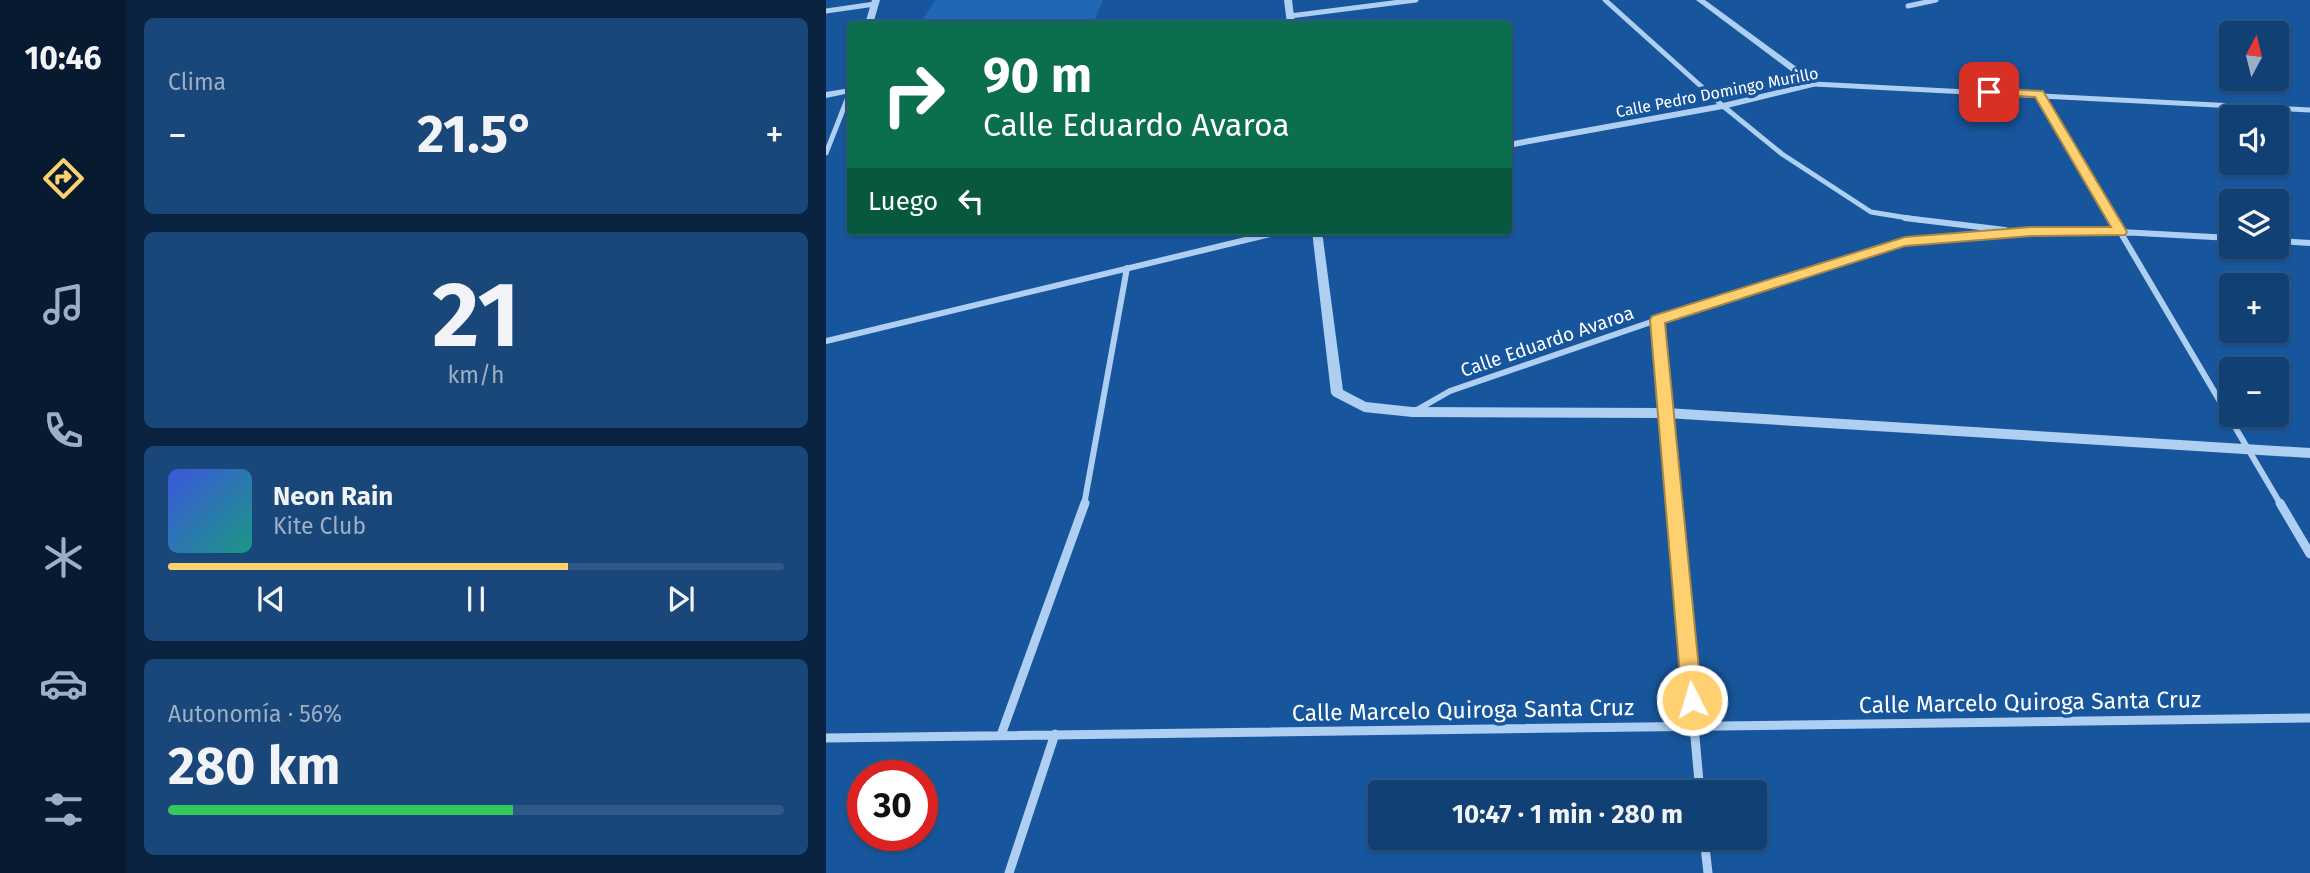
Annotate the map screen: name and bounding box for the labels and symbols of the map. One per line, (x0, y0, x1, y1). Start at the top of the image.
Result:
north arrow (2219, 21, 2289, 91)
pin (1959, 62, 2019, 122)
street label: Calle Pedro Domingo Murillo (1614, 64, 1820, 121)
street label: Calle Eduardo Avaroa (1457, 301, 1637, 382)
position arrow (1655, 663, 1729, 737)
street label: Calle Marcelo Quiroga Santa Cruz (1859, 685, 2201, 719)
street label: Calle Marcelo Quiroga Santa Cruz (1292, 693, 1634, 727)
speed limit sign: 30 (847, 760, 938, 851)

